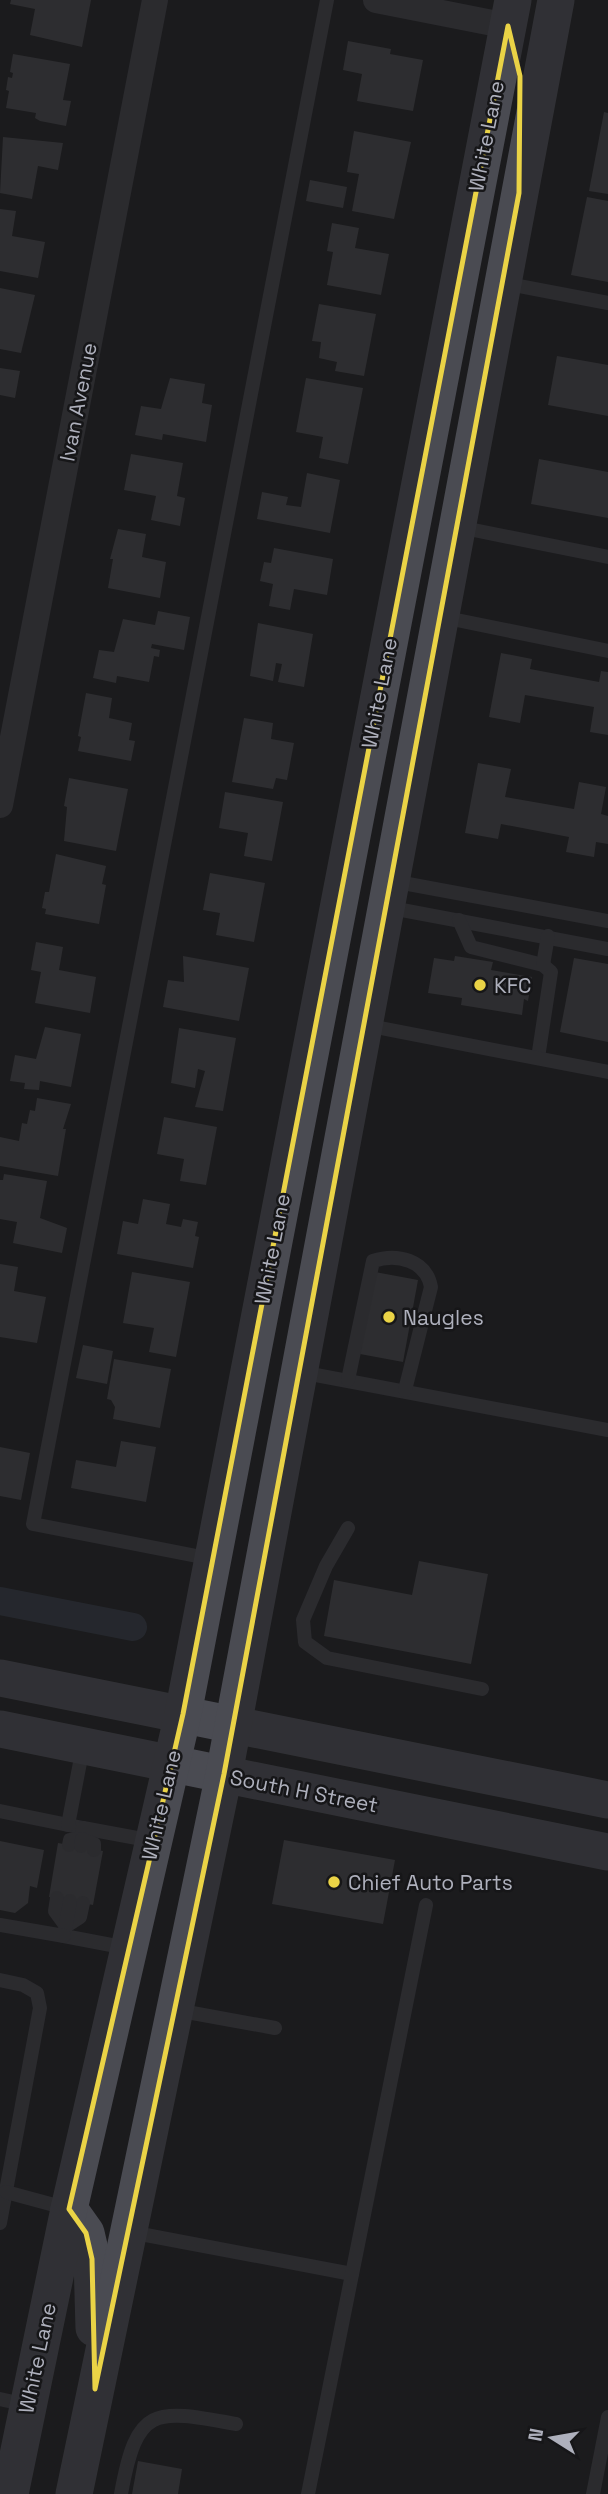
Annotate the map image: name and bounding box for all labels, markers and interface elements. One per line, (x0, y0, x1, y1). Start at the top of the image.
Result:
street label: White Lane (462, 78, 510, 194)
street label: Ivan Avenue (53, 340, 103, 464)
street label: White Lane (355, 635, 403, 751)
place label: KFC (494, 972, 531, 999)
marker: KFC (472, 977, 488, 993)
street label: White Lane (248, 1191, 296, 1307)
place label: Naugles (403, 1304, 484, 1331)
marker: Naugles (381, 1309, 397, 1325)
street label: White Lane (135, 1747, 187, 1863)
street label: South H Street (228, 1763, 380, 1819)
place label: Chief Auto Parts (348, 1869, 513, 1896)
marker: Chief Auto Parts (326, 1874, 342, 1890)
street label: White Lane (12, 2300, 62, 2416)
north arrow (517, 2403, 587, 2473)
text: N (522, 2426, 549, 2443)

